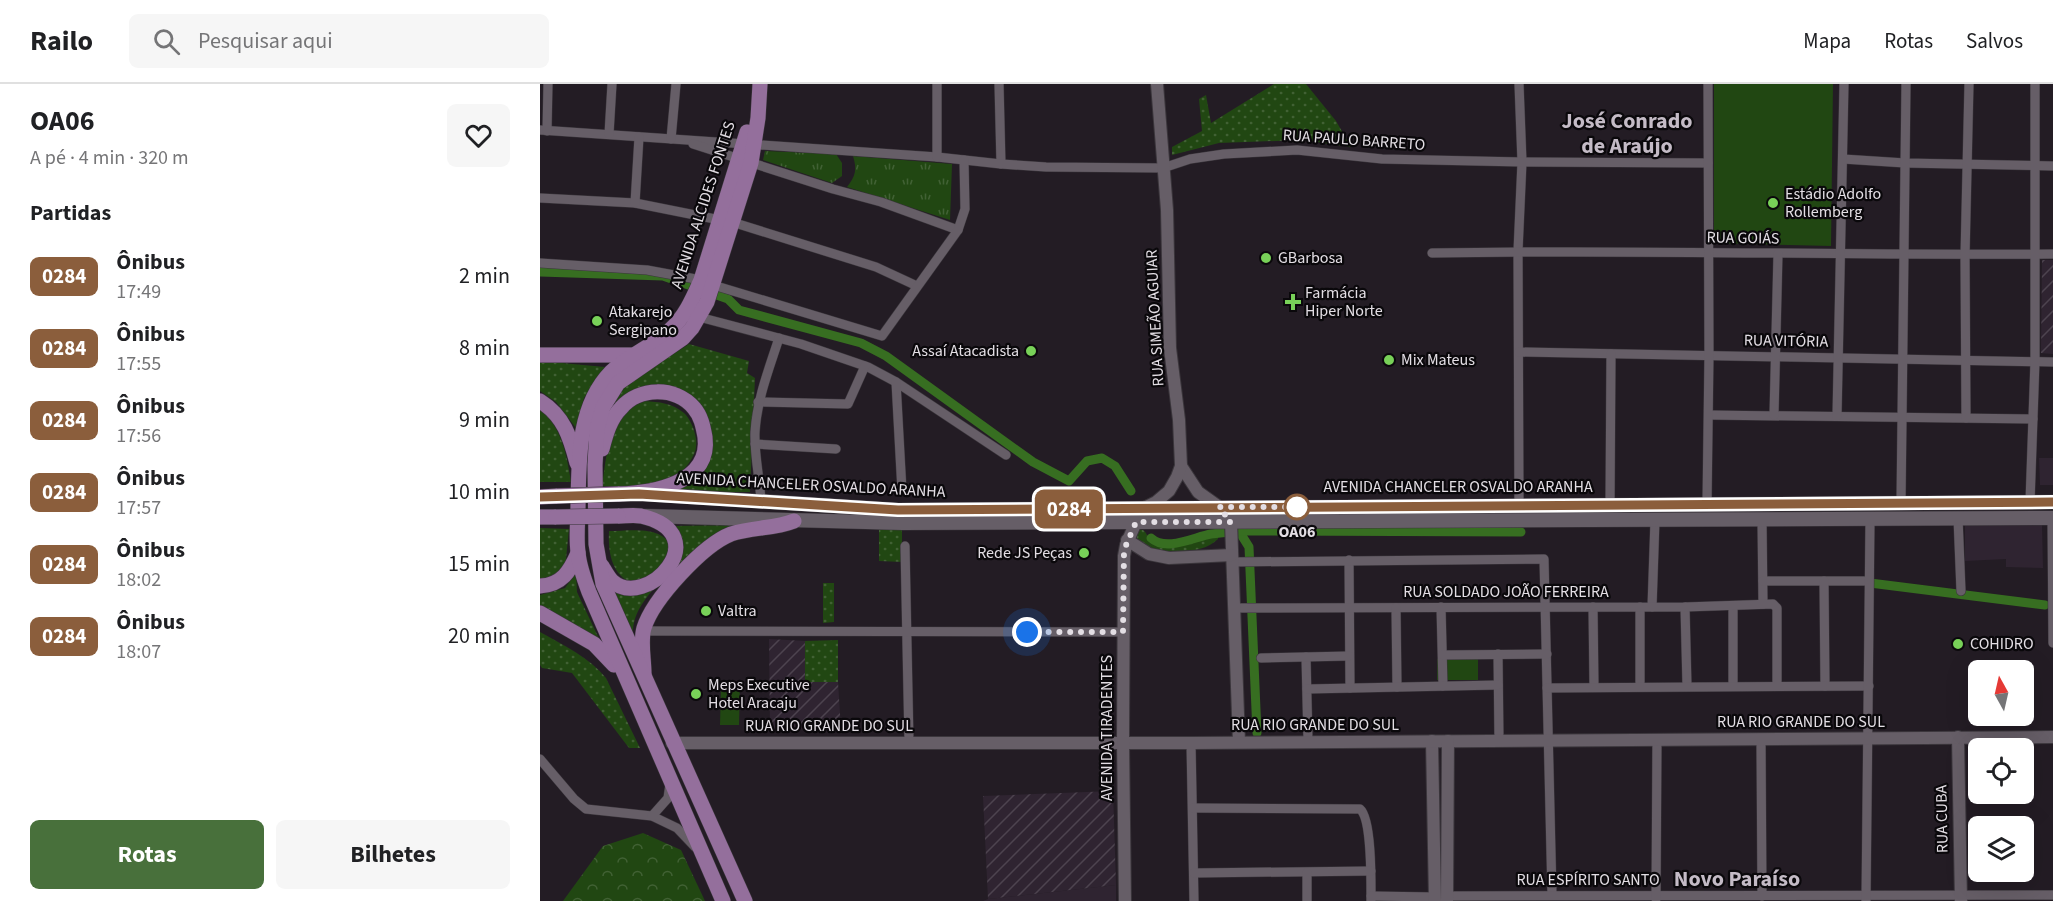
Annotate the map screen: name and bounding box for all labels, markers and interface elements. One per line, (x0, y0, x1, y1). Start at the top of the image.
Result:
search box (129, 14, 549, 68)
text: Railo (30, 21, 93, 61)
icon: search (150, 25, 183, 58)
text: Pesquisar aqui (198, 25, 333, 57)
text: Mapa (1803, 26, 1851, 56)
text: Rotas (1884, 26, 1933, 56)
text: Salvos (1966, 26, 2023, 56)
text: OA06 (30, 101, 94, 141)
button: heart (447, 104, 510, 167)
district label: José Conrado de Araújo (1562, 105, 1693, 162)
street label: AVENIDA ALCIDES FONTES (666, 118, 740, 292)
street label: RUA PAULO BARRETO (1282, 124, 1426, 156)
text: A pé · 4 min · 320 m (30, 144, 189, 172)
place label: Estádio Adolfo Rollemberg (1785, 183, 1881, 223)
marker: Estádio Adolfo Rollemberg (1766, 196, 1780, 210)
text: Partidas (30, 197, 111, 229)
street label: RUA GOIÁS (1706, 226, 1780, 250)
text: Ônibus (116, 246, 185, 278)
place label: GBarbosa (1278, 247, 1343, 269)
street label: RUA SIMEÃO AGUIAR (1140, 249, 1170, 387)
marker: GBarbosa (1259, 251, 1273, 265)
text: 2 min (459, 260, 510, 292)
text: 0284 (42, 261, 86, 291)
text: 17:49 (116, 278, 161, 306)
place label: Farmácia Hiper Norte (1305, 282, 1383, 322)
marker: Farmácia Hiper Norte (1286, 295, 1300, 309)
place label: Atakarejo Sergipano (609, 301, 677, 341)
marker: Atakarejo Sergipano (590, 314, 604, 328)
text: Ônibus (116, 318, 185, 350)
street label: RUA VITÓRIA (1744, 329, 1829, 353)
text: 8 min (459, 332, 510, 364)
text: 0284 (42, 333, 86, 363)
place label: Assaí Atacadista (912, 340, 1019, 362)
marker: Assaí Atacadista (1024, 344, 1038, 358)
place label: Mix Mateus (1401, 349, 1475, 371)
text: 17:55 (116, 350, 161, 378)
marker: Mix Mateus (1382, 353, 1396, 367)
text: Ônibus (116, 390, 185, 422)
text: 9 min (459, 404, 510, 436)
text: 0284 (42, 405, 86, 435)
text: 17:56 (116, 422, 161, 450)
text: Ônibus (116, 462, 185, 494)
street label: AVENIDA CHANCELER OSVALDO ARANHA (676, 467, 946, 503)
text: 10 min (448, 476, 510, 508)
street label: AVENIDA CHANCELER OSVALDO ARANHA (1323, 476, 1593, 498)
text: 0284 (42, 477, 86, 507)
line badge: 0284 (1027, 490, 1111, 528)
text: 17:57 (116, 494, 161, 522)
text: 0284 (1047, 494, 1091, 524)
marker: OA06 (1284, 494, 1310, 520)
place label: OA06 (1279, 521, 1315, 543)
text: Ônibus (116, 534, 185, 566)
place label: Rede JS Peças (977, 542, 1072, 564)
marker: Rede JS Peças (1077, 546, 1091, 560)
text: 15 min (448, 548, 510, 580)
text: 0284 (42, 549, 86, 579)
text: 18:02 (116, 566, 161, 594)
street label: RUA SOLDADO JOÃO FERREIRA (1403, 581, 1609, 603)
place label: Valtra (718, 600, 757, 622)
marker: Valtra (699, 604, 713, 618)
text: Ônibus (116, 606, 185, 638)
your location (1012, 617, 1042, 647)
text: 20 min (448, 620, 510, 652)
text: 0284 (42, 621, 86, 651)
place label: COHIDRO (1970, 633, 2034, 655)
marker: COHIDRO (1951, 637, 1965, 651)
text: 18:07 (116, 638, 161, 666)
street label: AVENIDA TIRADENTES (1096, 655, 1118, 801)
north arrow (1968, 660, 2034, 726)
map controls (1968, 660, 2034, 882)
place label: Meps Executive Hotel Aracaju (708, 674, 810, 714)
marker: Meps Executive Hotel Aracaju (689, 687, 703, 701)
street label: RUA RIO GRANDE DO SUL (1717, 711, 1885, 733)
street label: RUA RIO GRANDE DO SUL (1231, 714, 1399, 736)
street label: RUA RIO GRANDE DO SUL (745, 715, 913, 737)
button: locate (1968, 738, 2034, 804)
street label: RUA CUBA (1930, 784, 1954, 853)
button: layers (1968, 816, 2034, 882)
button: Rotas (30, 820, 264, 889)
button: Bilhetes (276, 820, 510, 889)
district label: Novo Paraíso (1674, 863, 1800, 895)
street label: RUA ESPÍRITO SANTO (1516, 869, 1660, 891)

